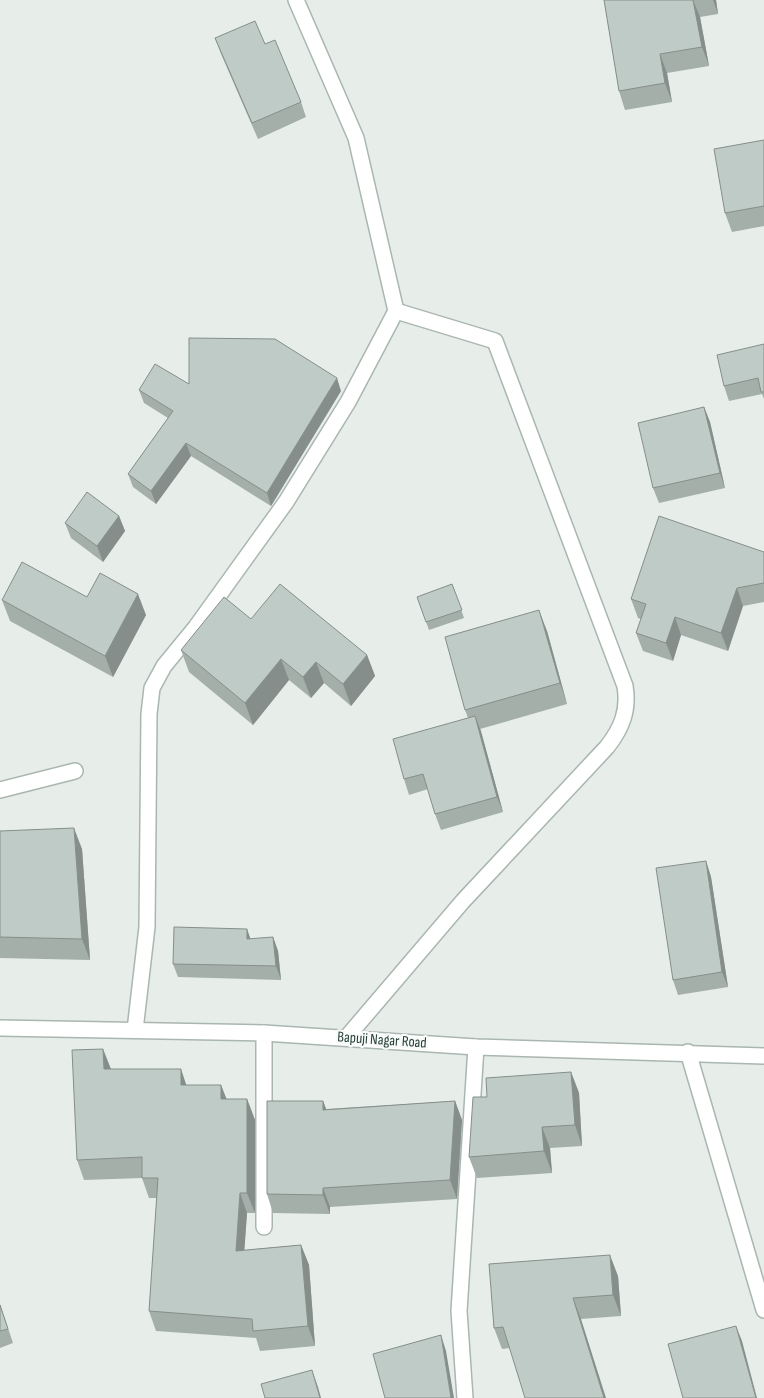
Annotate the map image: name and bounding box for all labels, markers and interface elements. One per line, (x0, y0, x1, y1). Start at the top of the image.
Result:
street label: Bapuji Nagar Road (337, 1027, 427, 1053)

